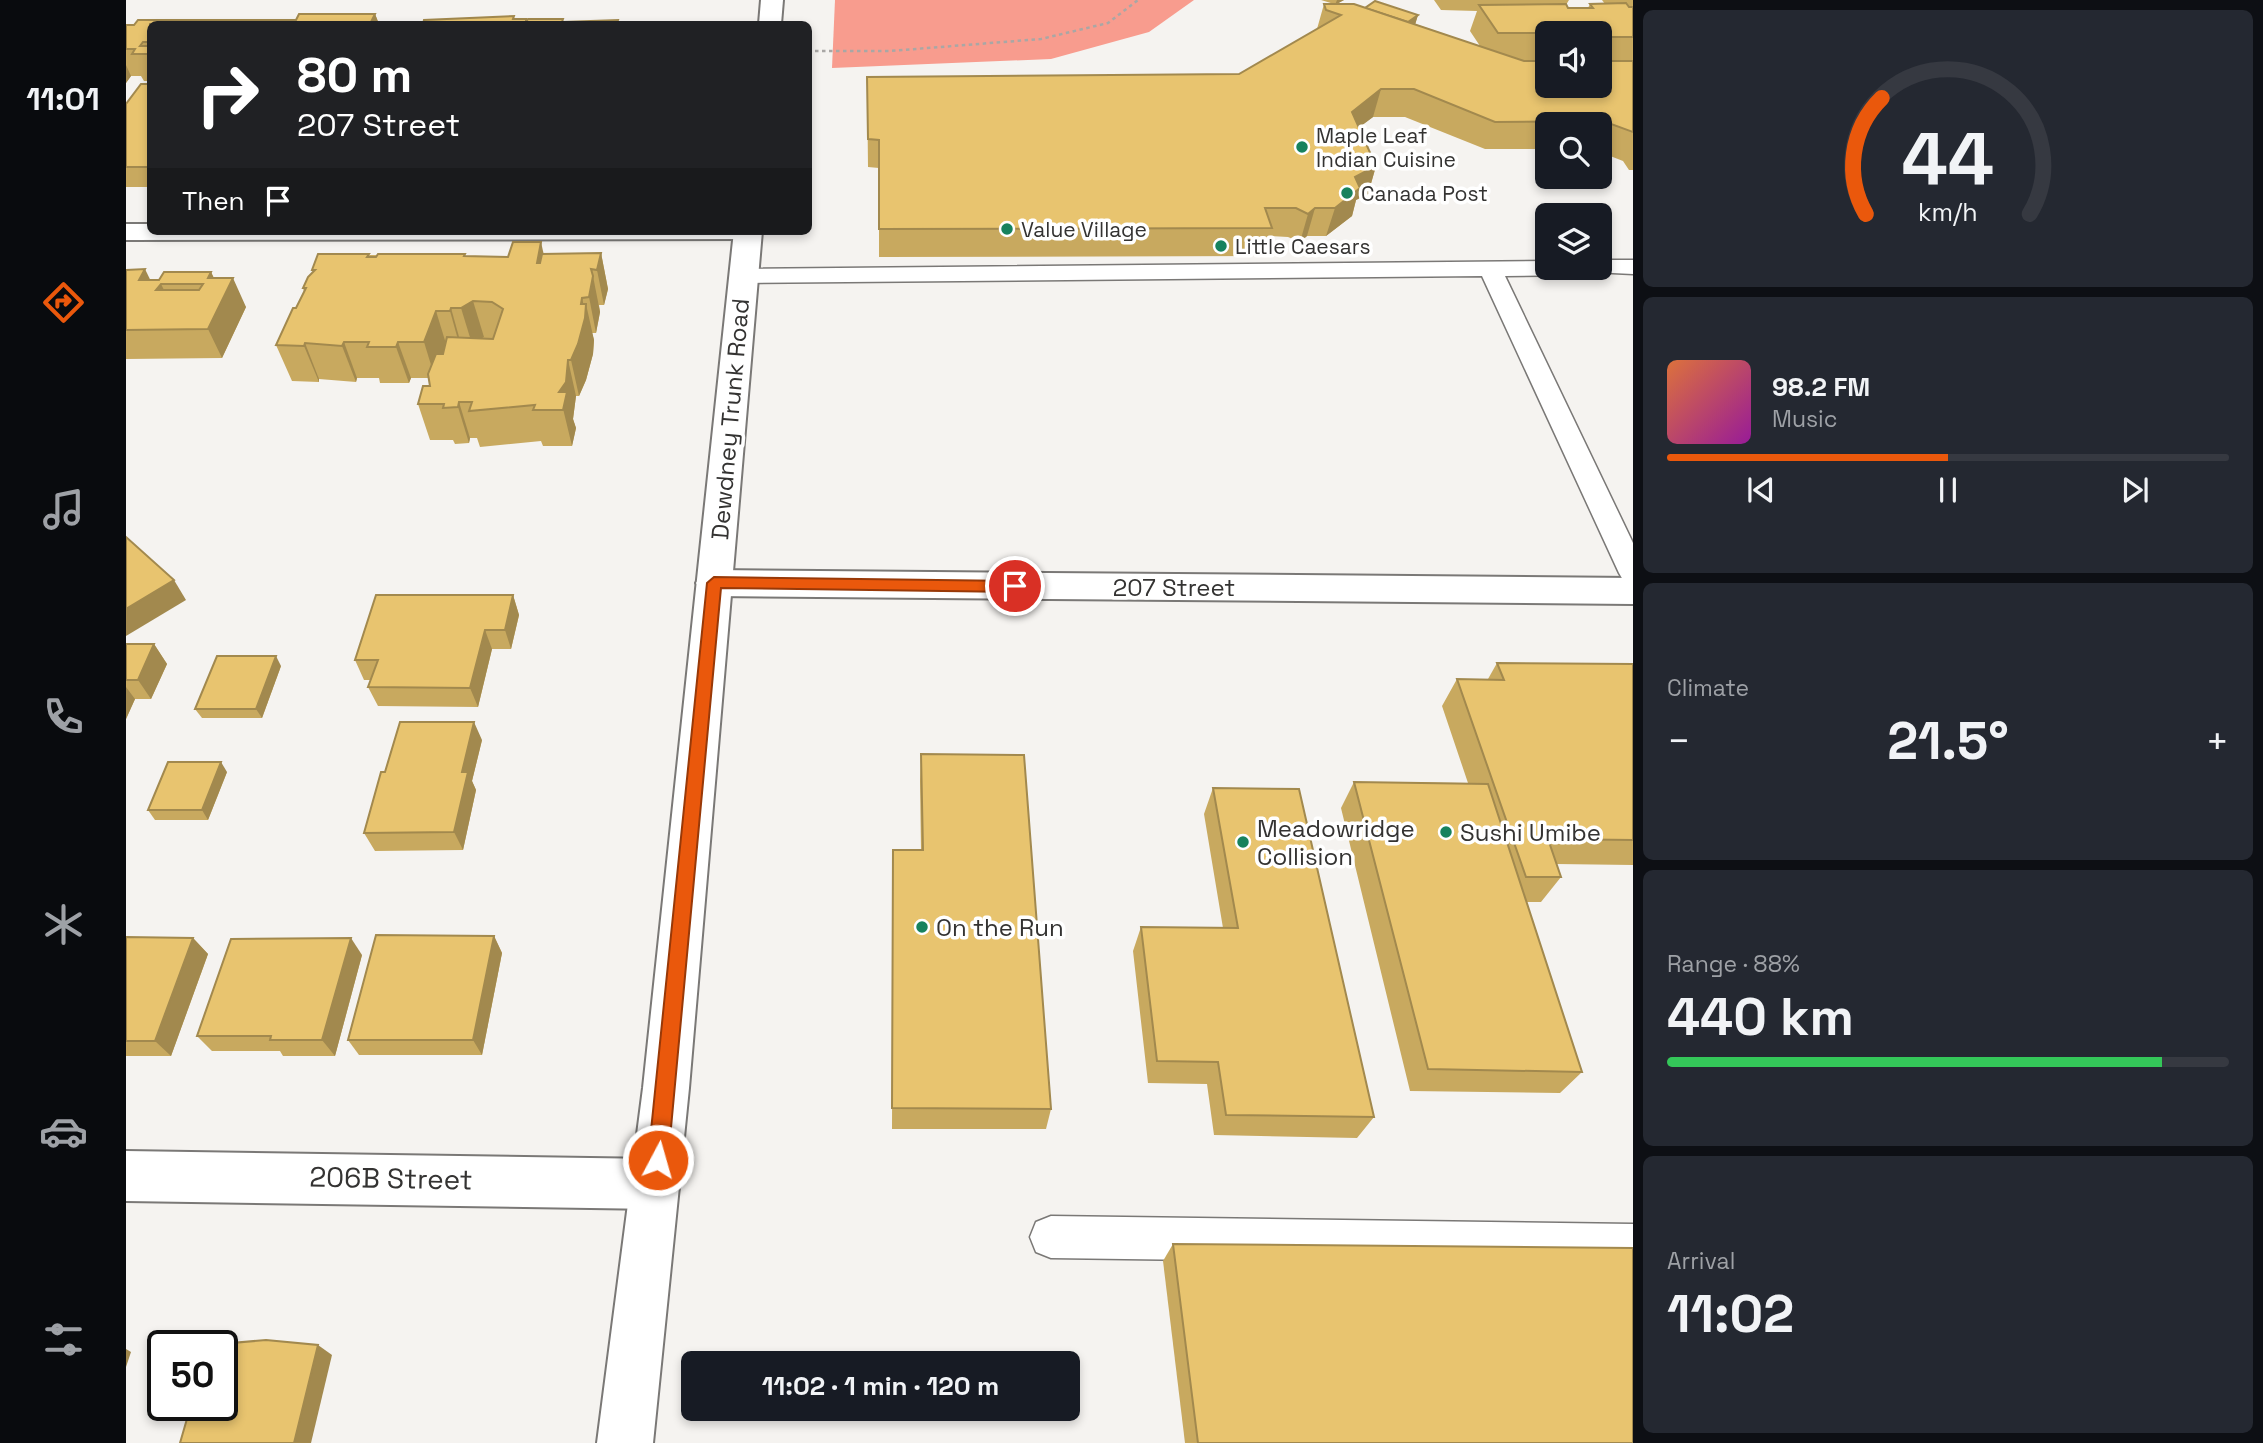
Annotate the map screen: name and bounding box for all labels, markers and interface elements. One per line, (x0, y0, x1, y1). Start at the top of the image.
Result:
map controls (1535, 21, 1612, 280)
button: sound (1535, 21, 1612, 98)
text: 80 m (297, 44, 412, 106)
icon: right (182, 49, 273, 140)
text: 11:01 (26, 79, 100, 119)
text: 207 Street (297, 105, 460, 145)
button: search (1535, 112, 1612, 189)
text: 44 (1902, 113, 1994, 206)
place label: Maple Leaf Indian Cuisine (1316, 122, 1456, 173)
marker: Maple Leaf Indian Cuisine (1294, 139, 1310, 155)
place label: Canada Post (1361, 180, 1488, 207)
icon: arrive (259, 182, 297, 220)
text: Then (182, 184, 245, 218)
marker: Canada Post (1339, 185, 1355, 201)
text: km/h (1918, 196, 1978, 228)
button: layers (1535, 203, 1612, 280)
place label: Value Village (1021, 216, 1147, 243)
marker: Value Village (999, 221, 1015, 237)
place label: Little Caesars (1235, 233, 1371, 260)
marker: Little Caesars (1213, 238, 1229, 254)
icon: directions (39, 278, 88, 327)
street label: Dewdney Trunk Road (704, 297, 756, 541)
text: 98.2 FM (1772, 370, 1870, 404)
text: Music (1772, 404, 1837, 434)
icon: previous (1742, 471, 1780, 509)
icon: pause (1929, 471, 1967, 509)
icon: next (2116, 471, 2154, 509)
icon: music (39, 485, 88, 534)
pin (985, 556, 1045, 616)
icon: arrive (996, 567, 1034, 605)
street label: 207 Street (1113, 572, 1235, 603)
text: Climate (1667, 673, 1749, 703)
icon: phone (39, 692, 88, 741)
text: 21.5° (1887, 708, 2009, 774)
text: − (1667, 717, 1691, 765)
text: + (2205, 717, 2229, 765)
place label: Meadowridge Collision (1257, 813, 1415, 872)
place label: Sushi Umibe (1460, 817, 1601, 848)
marker: Sushi Umibe (1438, 824, 1454, 840)
marker: Meadowridge Collision (1235, 834, 1251, 850)
icon: climate (39, 900, 88, 949)
place label: On the Run (936, 912, 1064, 943)
marker: On the Run (914, 919, 930, 935)
text: Range · 88% (1667, 949, 1800, 979)
text: 440 km (1667, 984, 1854, 1050)
icon: car (39, 1107, 88, 1156)
position arrow (621, 1123, 695, 1197)
street label: 206B Street (309, 1159, 473, 1197)
text: Arrival (1667, 1246, 1735, 1276)
text: 11:02 (1667, 1281, 1794, 1347)
icon: filters (39, 1315, 88, 1364)
speed limit sign: 50 (147, 1330, 238, 1421)
text: 11:02 · 1 min · 120 m (762, 1369, 999, 1403)

